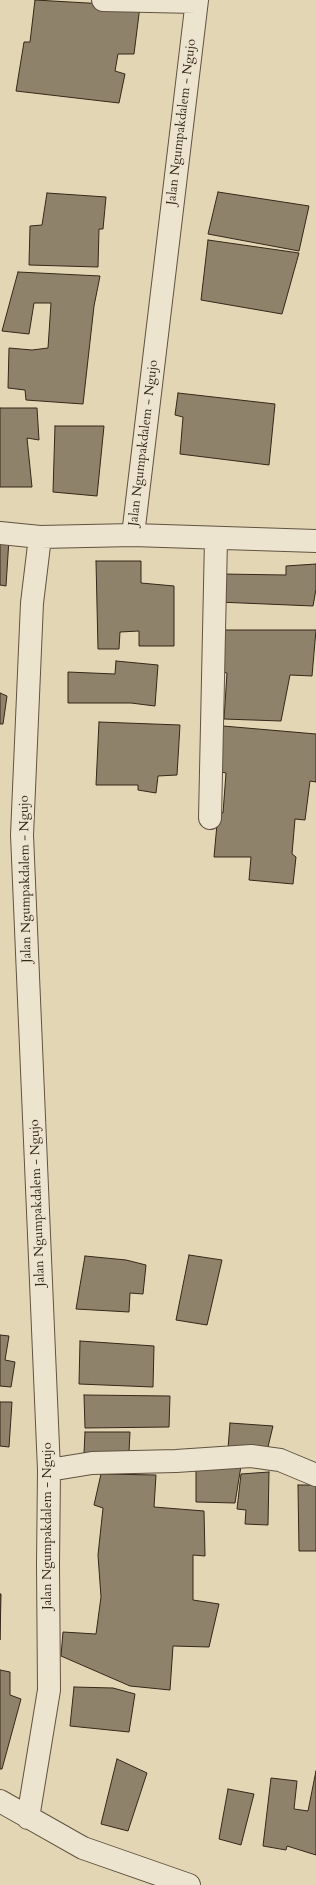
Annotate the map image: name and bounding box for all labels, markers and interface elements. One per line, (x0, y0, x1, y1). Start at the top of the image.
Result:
street label: Jalan Ngumpakdalem - Ngujo (164, 38, 200, 206)
street label: Jalan Ngumpakdalem - Ngujo (126, 359, 162, 527)
street label: Jalan Ngumpakdalem - Ngujo (17, 795, 35, 963)
street label: Jalan Ngumpakdalem - Ngujo (27, 1119, 49, 1287)
street label: Jalan Ngumpakdalem - Ngujo (40, 1442, 56, 1610)

